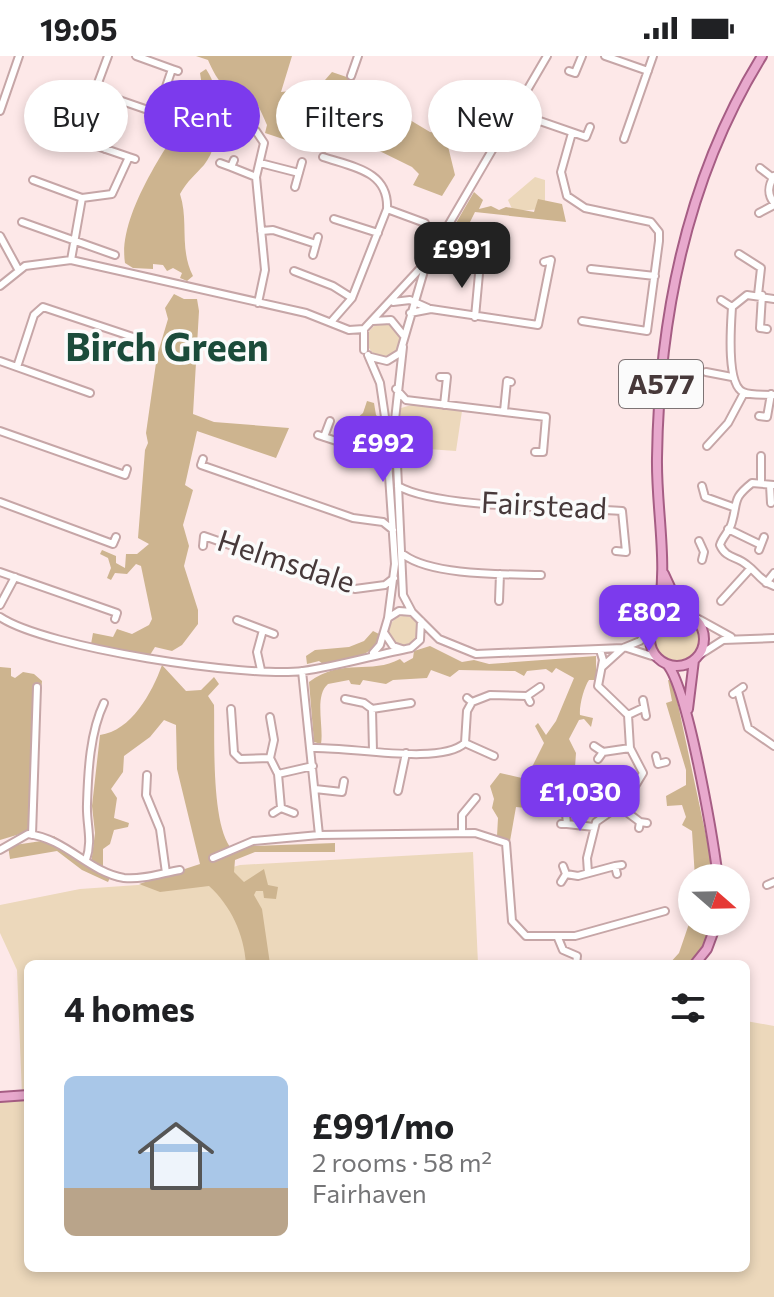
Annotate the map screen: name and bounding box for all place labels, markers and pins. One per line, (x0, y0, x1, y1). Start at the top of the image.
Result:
pin: £991 (415, 222, 509, 290)
pin: £992 (336, 416, 430, 484)
pin: £802 (602, 585, 696, 653)
pin: £1,030 (515, 765, 645, 833)

